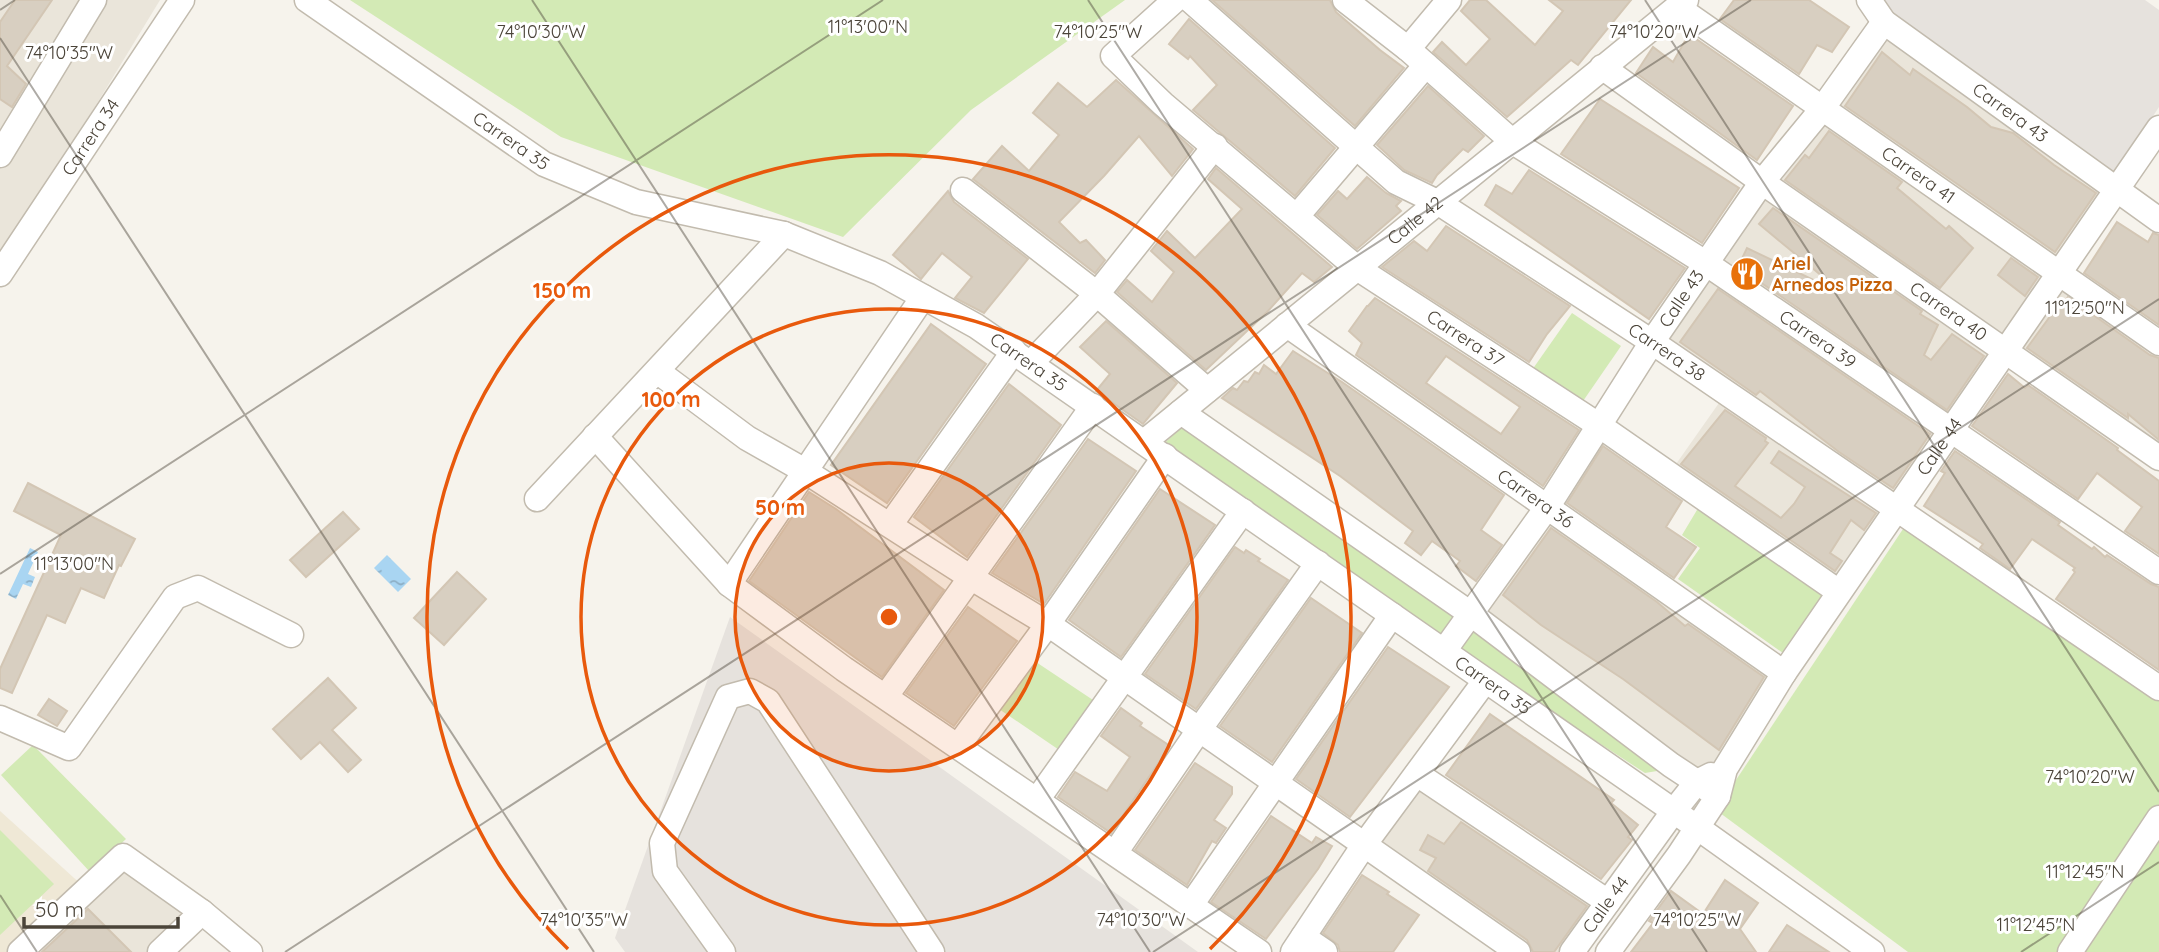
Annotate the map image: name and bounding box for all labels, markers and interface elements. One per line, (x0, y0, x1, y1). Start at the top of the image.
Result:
text: 11°13'00"N (828, 15, 908, 38)
text: 74°10'30"W (496, 20, 586, 43)
text: 74°10'25"W (1054, 20, 1142, 43)
text: 74°10'20"W (1609, 20, 1699, 43)
text: 74°10'35"W (25, 41, 113, 64)
street label: Carrera 43 (1968, 77, 2053, 147)
street label: Carrera 34 (56, 94, 124, 180)
street label: Carrera 35 (468, 106, 554, 175)
street label: Carrera 41 (1877, 141, 1960, 208)
street label: Calle 42 (1382, 191, 1448, 250)
place label: Ariel Arnedos Pizza (1772, 252, 1893, 296)
restaurant icon: Ariel Arnedos Pizza (1728, 255, 1766, 293)
street label: Calle 43 (1653, 265, 1709, 332)
street label: Carrera 40 (1905, 276, 1992, 346)
text: 150 m (533, 277, 591, 303)
text: 11°12'50"N (2045, 296, 2125, 319)
street label: Carrera 37 (1423, 304, 1508, 371)
street label: Carrera 39 (1775, 305, 1861, 373)
street label: Carrera 38 (1624, 318, 1710, 386)
street label: Carrera 35 (986, 327, 1071, 396)
text: 100 m (641, 386, 701, 412)
street label: Calle 44 (1911, 413, 1967, 480)
street label: Carrera 36 (1493, 464, 1578, 533)
text: 50 m (755, 494, 805, 520)
text: 11°13'00"N (34, 552, 114, 575)
centre of rings (877, 605, 901, 629)
street label: Carrera 35 (1450, 650, 1536, 720)
text: 74°10'20"W (2045, 765, 2135, 788)
text: 11°12'45"N (2046, 860, 2124, 883)
street label: Calle 44 (1577, 872, 1634, 938)
scale bar (24, 886, 178, 930)
text: 50 m (35, 896, 84, 922)
text: 74°10'35"W (540, 908, 628, 931)
text: 74°10'30"W (1096, 908, 1186, 931)
text: 74°10'25"W (1653, 908, 1741, 931)
text: 11°12'45"N (1997, 913, 2075, 936)

